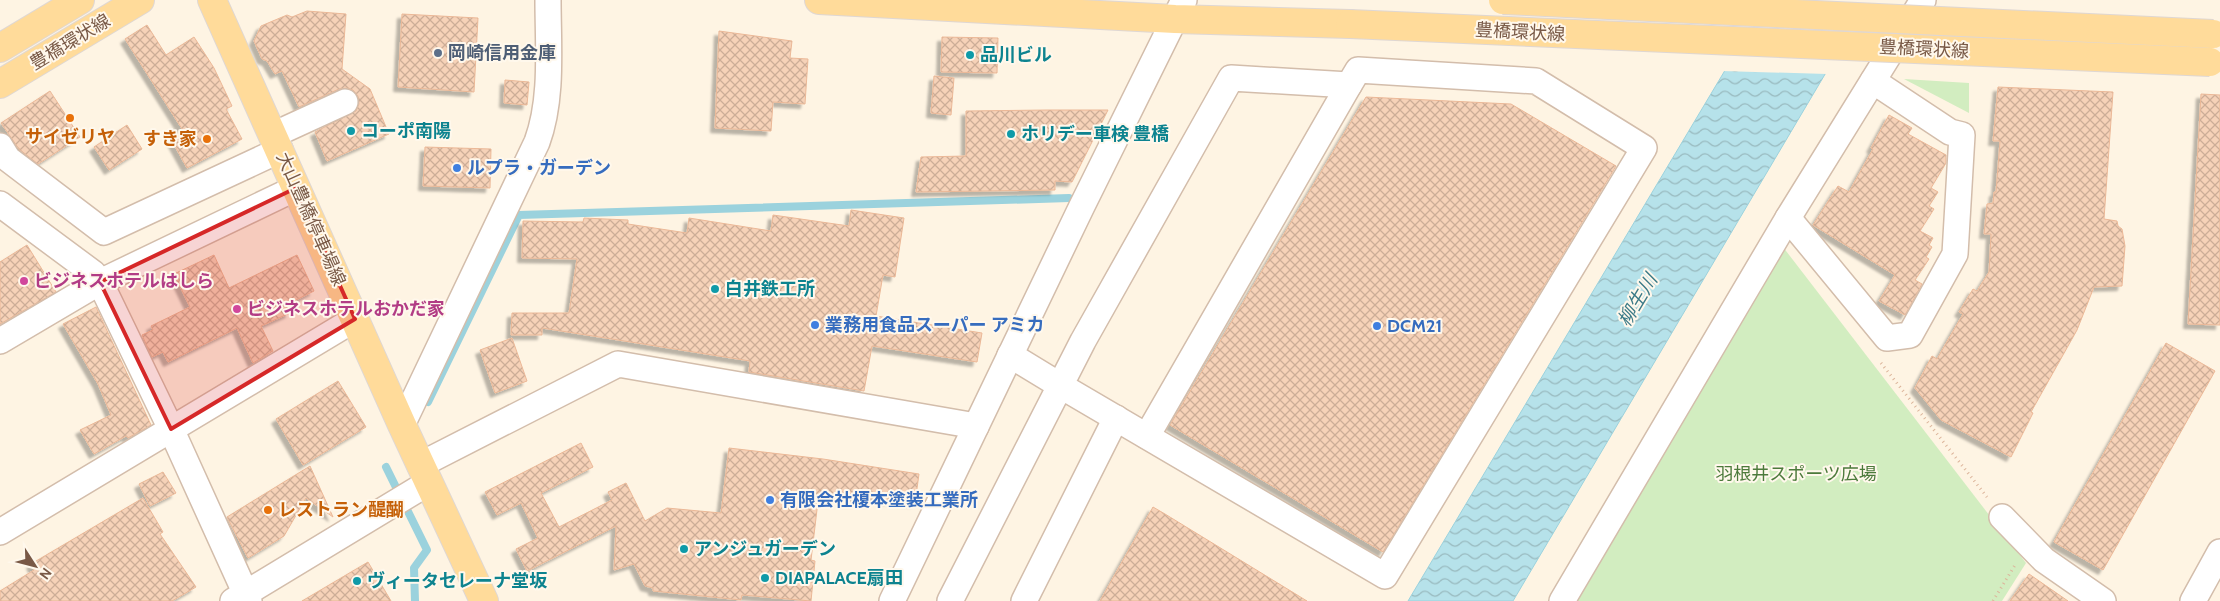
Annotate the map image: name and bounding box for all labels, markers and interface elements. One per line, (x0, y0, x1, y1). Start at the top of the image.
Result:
street label: 豊橋環状線 (26, 9, 114, 75)
street label: 豊橋環状線 (1474, 19, 1566, 45)
street label: 豊橋環状線 (1878, 36, 1970, 62)
place label: 岡崎信用金庫 (448, 42, 556, 64)
place label: 品川ビル (980, 44, 1052, 66)
marker: 岡崎信用金庫 (432, 47, 444, 59)
marker: 品川ビル (964, 49, 976, 61)
marker: サイゼリヤ (64, 112, 76, 124)
place label: コーポ南陽 (361, 120, 451, 142)
place label: ホリデー車検 豊橋 (1021, 123, 1169, 145)
marker: コーポ南陽 (345, 125, 357, 137)
place label: サイゼリヤ (25, 126, 115, 148)
place label: すき家 (143, 128, 197, 150)
marker: ホリデー車検 豊橋 (1005, 128, 1017, 140)
marker: すき家 (201, 133, 213, 145)
street label: 大山豊橋停車場線 (272, 149, 350, 289)
place label: ルプラ・ガーデン (467, 157, 611, 179)
marker: ルプラ・ガーデン (451, 162, 463, 174)
water label: 柳生川 (1613, 268, 1663, 331)
place label: ビジネスホテルはしら (34, 270, 214, 292)
marker: ビジネスホテルはしら (18, 275, 30, 287)
place label: 白井鉄工所 (725, 278, 815, 300)
marker: 白井鉄工所 (709, 283, 721, 295)
place label: ビジネスホテルおかだ家 (247, 298, 445, 320)
marker: ビジネスホテルおかだ家 (231, 303, 243, 315)
place label: 業務用食品スーパー アミカ (825, 314, 1045, 336)
place label: DCM21 (1387, 315, 1442, 337)
marker: 業務用食品スーパー アミカ (809, 319, 821, 331)
marker: DCM21 (1371, 320, 1383, 332)
park label: 羽根井スポーツ広場 (1715, 463, 1877, 485)
place label: 有限会社榎本塗装工業所 (780, 489, 978, 511)
marker: 有限会社榎本塗装工業所 (764, 494, 776, 506)
place label: レストラン醍醐 (278, 499, 404, 521)
marker: レストラン醍醐 (262, 504, 274, 516)
place label: アンジュガーデン (694, 538, 836, 560)
north arrow (10, 541, 60, 591)
marker: アンジュガーデン (678, 543, 690, 555)
text: N (35, 564, 56, 583)
place label: DIAPALACE扇田 (775, 567, 903, 589)
place label: ヴィータセレーナ堂坂 (367, 570, 548, 592)
marker: DIAPALACE扇田 (759, 572, 771, 584)
marker: ヴィータセレーナ堂坂 (351, 575, 363, 587)

